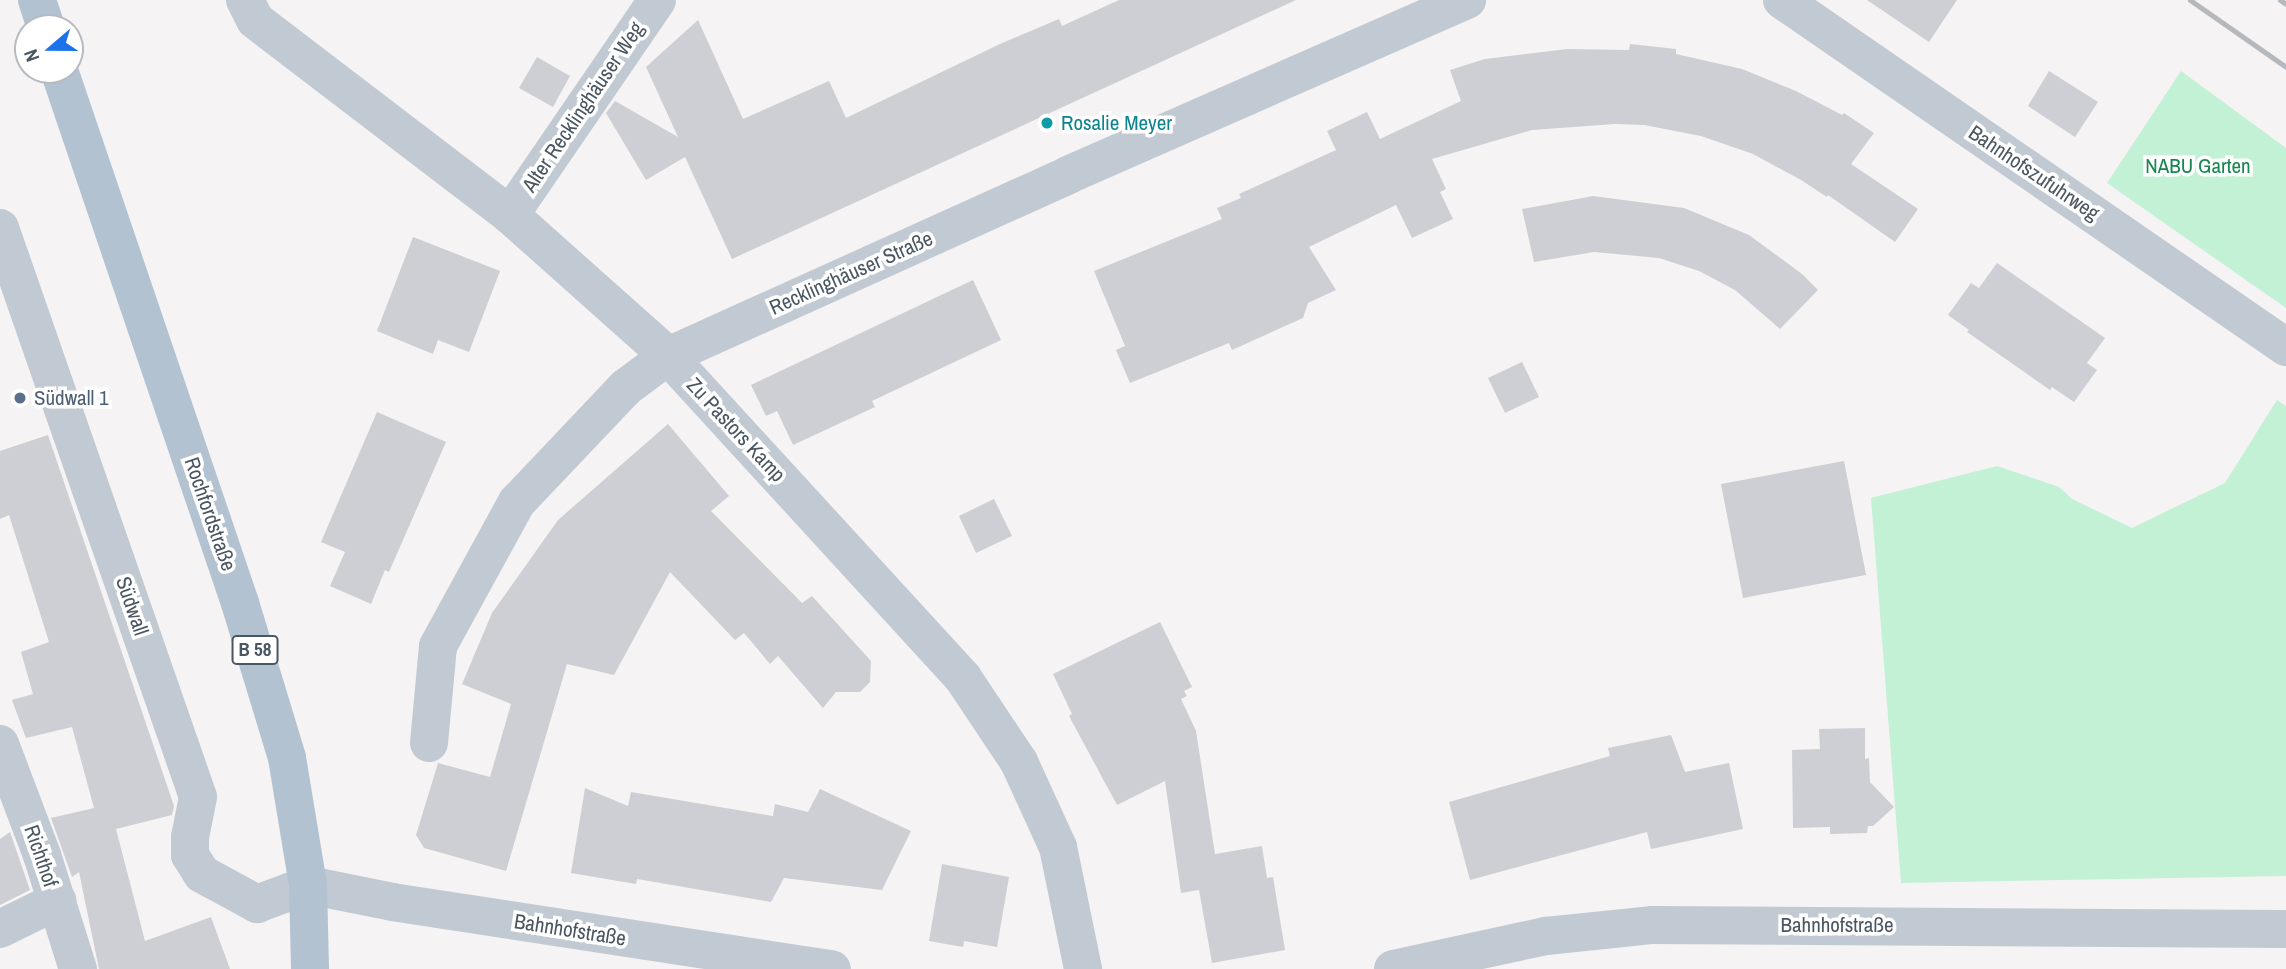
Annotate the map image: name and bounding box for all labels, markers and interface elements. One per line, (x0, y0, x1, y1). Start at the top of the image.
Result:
north arrow (14, 14, 84, 84)
street label: Alter Recklinghäuser Weg (517, 17, 649, 197)
text: N (17, 46, 45, 65)
place label: Rosalie Meyer (1061, 110, 1172, 136)
marker: Rosalie Meyer (1039, 115, 1055, 131)
street label: Bahnhofszufuhrweg (1964, 120, 2104, 226)
park label: NABU Garten (2145, 153, 2251, 179)
street label: Recklinghäuser Straße (765, 226, 937, 320)
street label: Zu Pastors Kamp (681, 373, 791, 487)
place label: Südwall 1 (34, 385, 109, 411)
marker: Südwall 1 (12, 390, 28, 406)
street label: Rochfordstraße (179, 454, 241, 574)
street label: Südwall (110, 573, 154, 639)
road number: B 58 (230, 635, 280, 666)
street label: Richthof (19, 822, 63, 890)
street label: Bahnhofstraße (512, 909, 628, 951)
street label: Bahnhofstraße (1781, 912, 1893, 938)

